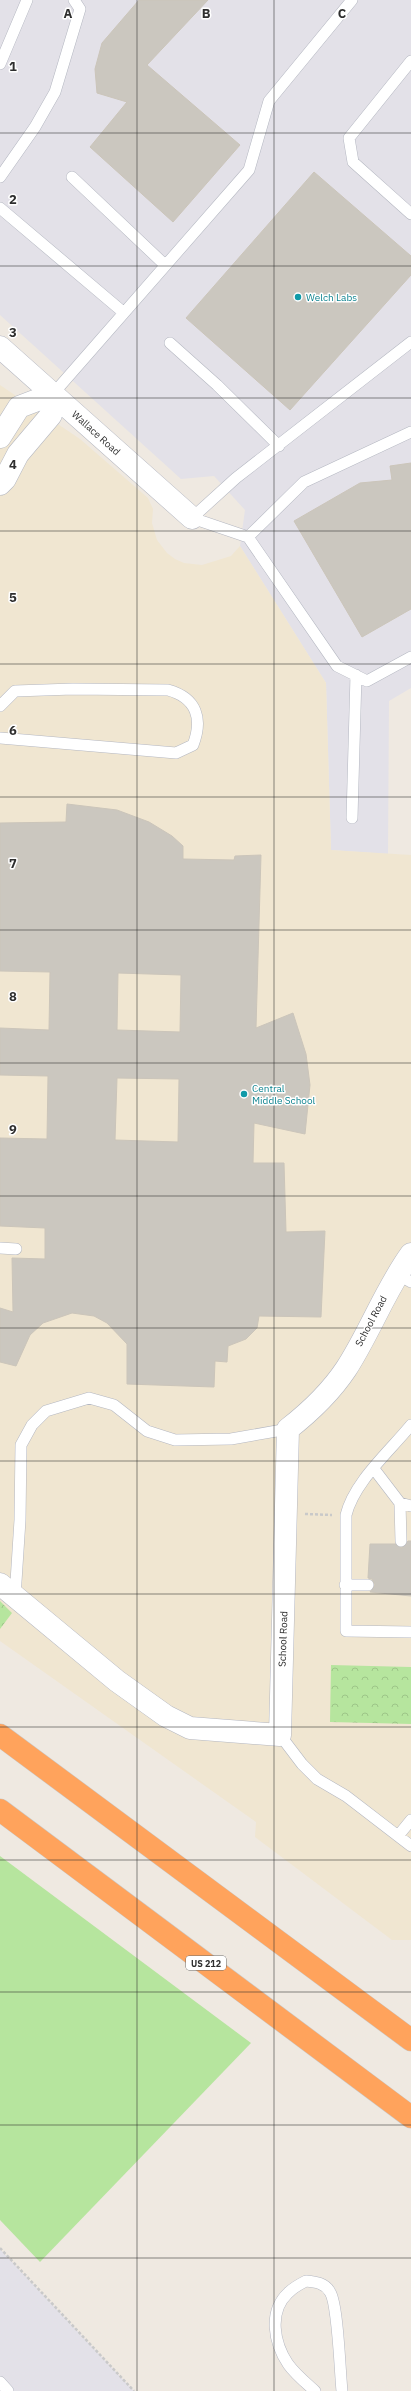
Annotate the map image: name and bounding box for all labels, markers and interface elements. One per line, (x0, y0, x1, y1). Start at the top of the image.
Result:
text: A (64, 5, 73, 22)
text: B (202, 5, 211, 22)
text: C (338, 5, 347, 22)
text: 1 (9, 58, 17, 75)
text: 2 (9, 191, 17, 208)
place label: Welch Labs (306, 291, 357, 304)
marker: Welch Labs (293, 292, 303, 302)
text: 3 (9, 324, 17, 341)
street label: Wallace Road (69, 408, 123, 458)
text: 4 (9, 456, 17, 473)
text: 5 (9, 589, 17, 606)
text: 6 (9, 722, 17, 739)
text: 7 (9, 855, 17, 872)
text: 8 (9, 988, 17, 1005)
place label: Central Middle School (252, 1082, 316, 1107)
marker: Central Middle School (239, 1089, 249, 1099)
text: 9 (9, 1121, 17, 1138)
street label: School Road (352, 1293, 390, 1349)
street label: School Road (276, 1611, 290, 1667)
road number: US 212 (186, 1956, 226, 1970)

